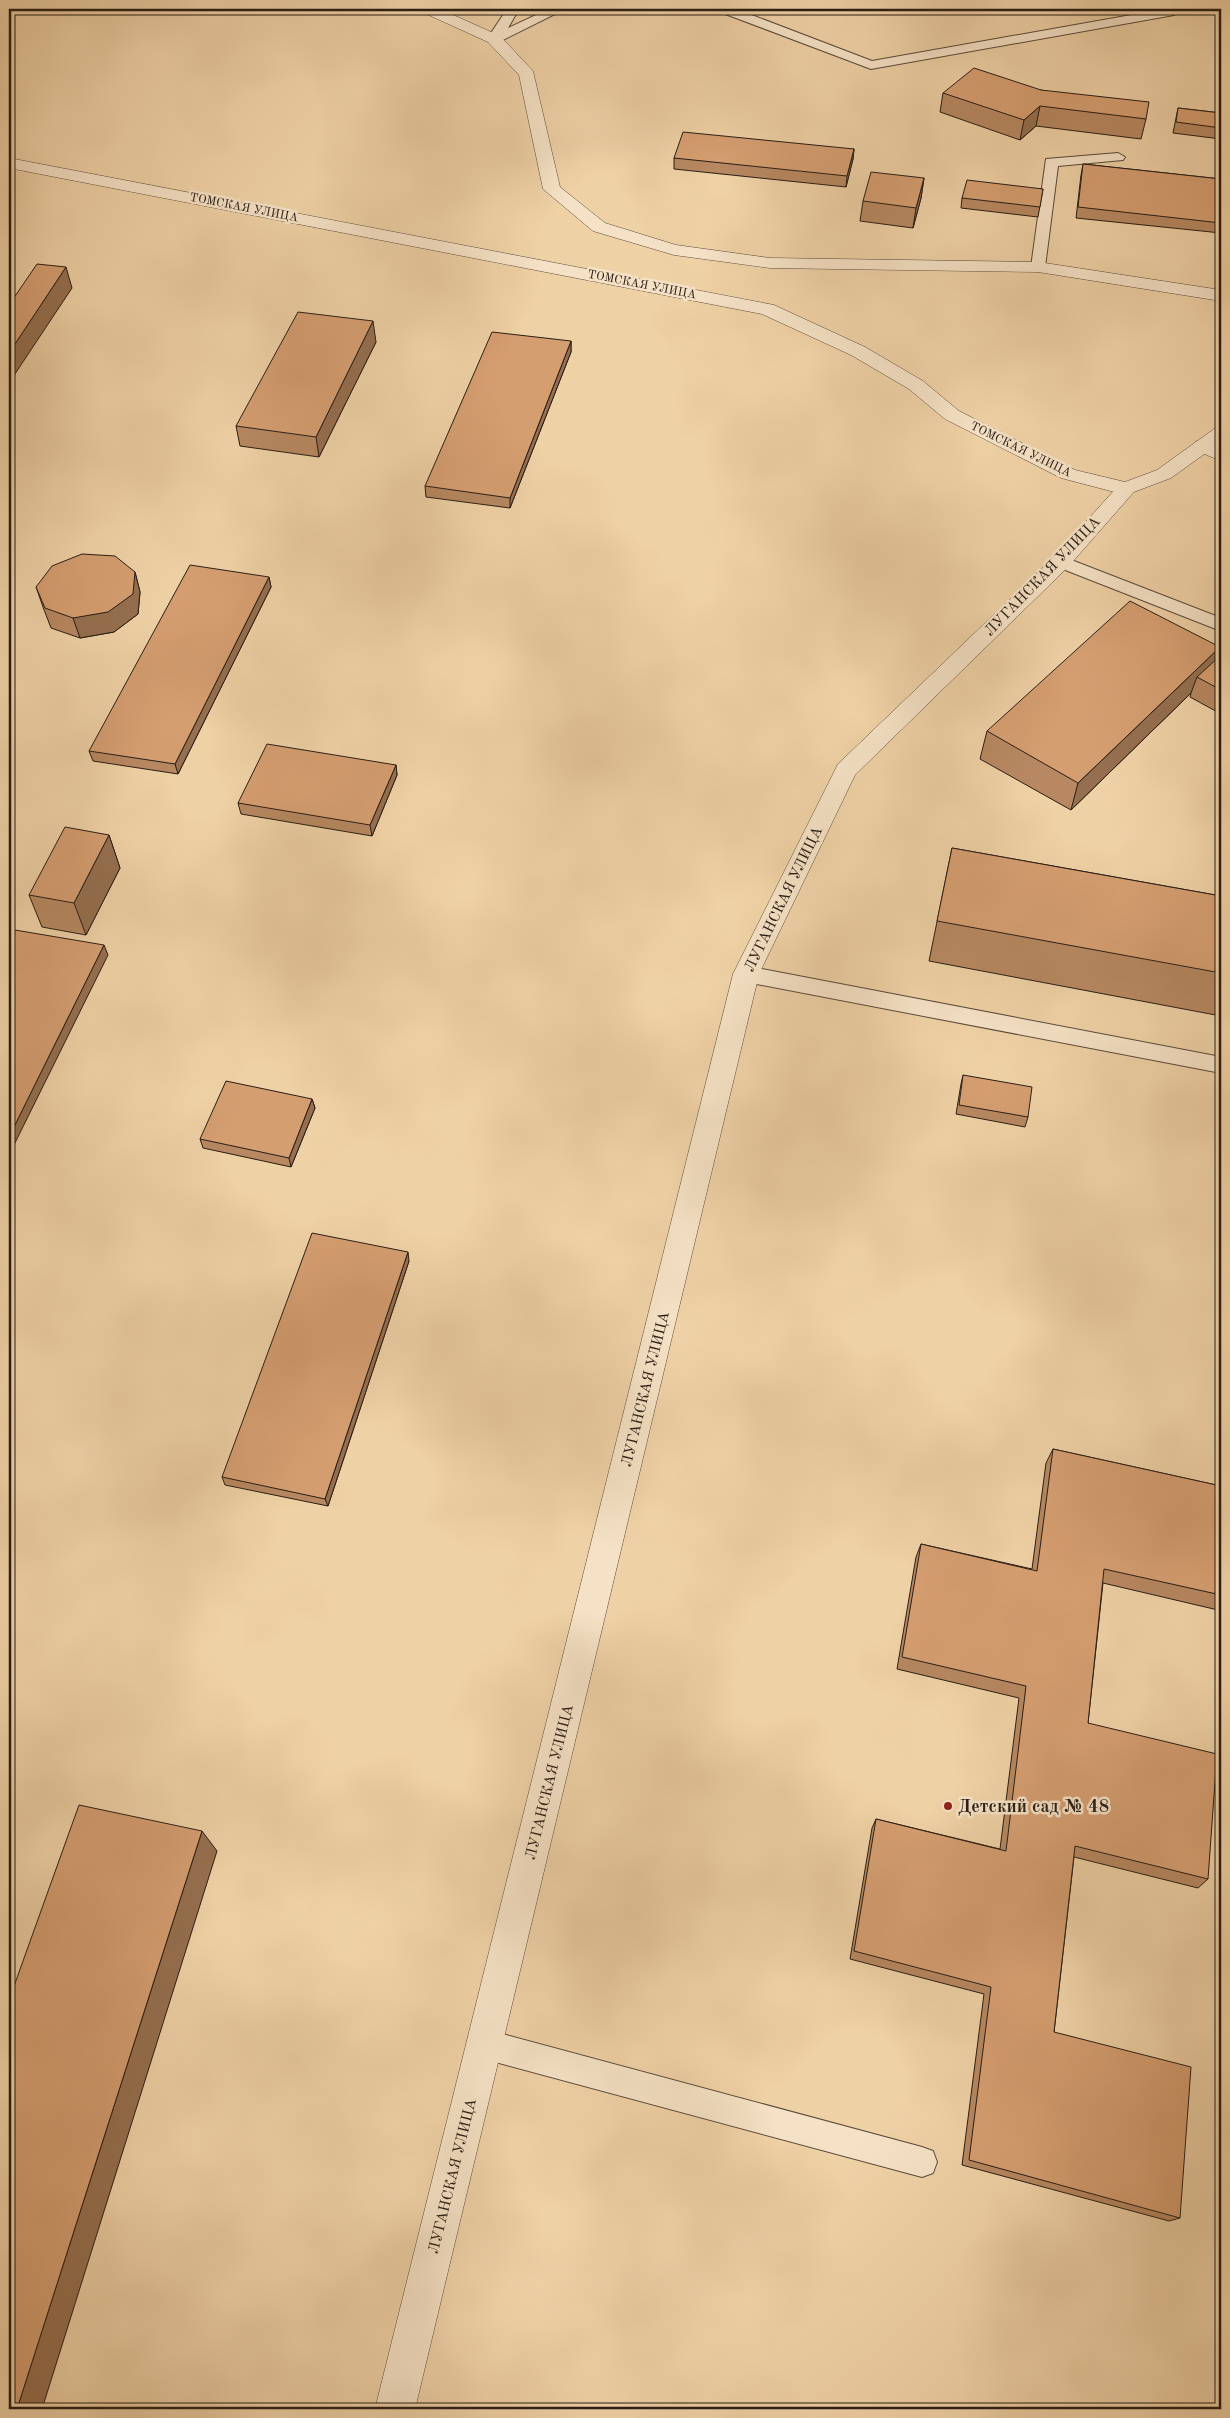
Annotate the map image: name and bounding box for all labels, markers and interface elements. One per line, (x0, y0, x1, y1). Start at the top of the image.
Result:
street label: ТОМСКАЯ УЛИЦА (188, 192, 299, 224)
street label: ТОМСКАЯ УЛИЦА (586, 269, 697, 301)
street label: ТОМСКАЯ УЛИЦА (968, 420, 1073, 480)
street label: ЛУГАНСКАЯ УЛИЦА (982, 514, 1104, 640)
street label: ЛУГАНСКАЯ УЛИЦА (743, 824, 826, 975)
street label: ЛУГАНСКАЯ УЛИЦА (620, 1310, 673, 1469)
street label: ЛУГАНСКАЯ УЛИЦА (524, 1703, 577, 1862)
place label: Детский сад № 48 (958, 1798, 1109, 1816)
marker: Детский сад № 48 (942, 1800, 954, 1812)
street label: ЛУГАНСКАЯ УЛИЦА (427, 2097, 480, 2256)

